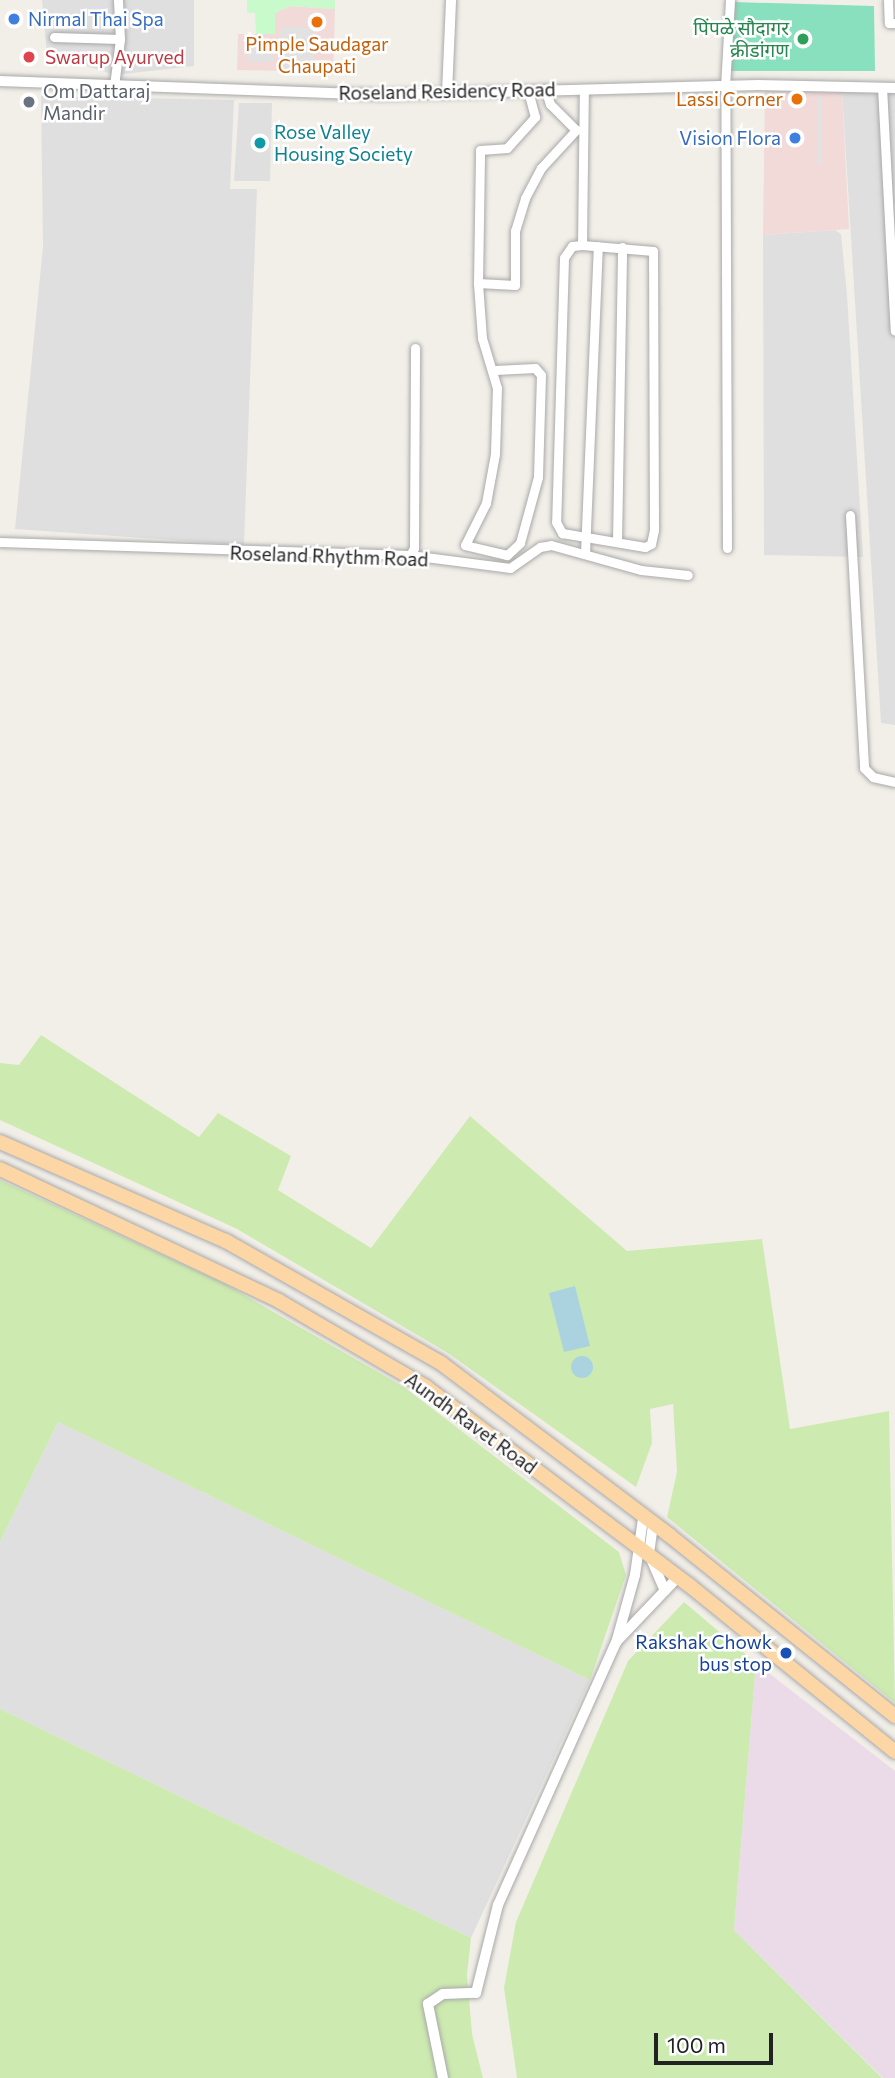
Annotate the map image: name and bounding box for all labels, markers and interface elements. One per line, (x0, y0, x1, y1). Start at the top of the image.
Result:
place label: Nirmal Thai Spa (28, 8, 164, 30)
marker: Nirmal Thai Spa (6, 11, 22, 27)
marker: Pimple Saudagar Chaupati (309, 14, 325, 30)
place label: पिंपळे सौदागर क्रीडांगण (693, 17, 789, 61)
marker: पिंपळे सौदागर क्रीडांगण (795, 31, 811, 47)
place label: Pimple Saudagar Chaupati (245, 33, 389, 77)
place label: Swarup Ayurved (45, 46, 185, 68)
marker: Swarup Ayurved (19, 47, 39, 67)
street label: Roseland Residency Road (338, 78, 556, 104)
place label: Om Dattaraj Mandir (43, 80, 150, 124)
place label: Lassi Corner (676, 88, 783, 110)
marker: Lassi Corner (789, 91, 805, 107)
marker: Om Dattaraj Mandir (21, 94, 37, 110)
place label: Rose Valley Housing Society (274, 121, 413, 165)
place label: Vision Flora (679, 127, 781, 149)
marker: Vision Flora (787, 130, 803, 146)
marker: Rose Valley Housing Society (252, 135, 268, 151)
street label: Roseland Rhythm Road (229, 541, 429, 571)
street label: Aundh Ravet Road (401, 1368, 541, 1478)
place label: Rakshak Chowk bus stop (635, 1631, 772, 1675)
marker: Rakshak Chowk bus stop (778, 1645, 794, 1661)
scale bar (657, 2018, 776, 2062)
text: 100 m (667, 2032, 726, 2057)

